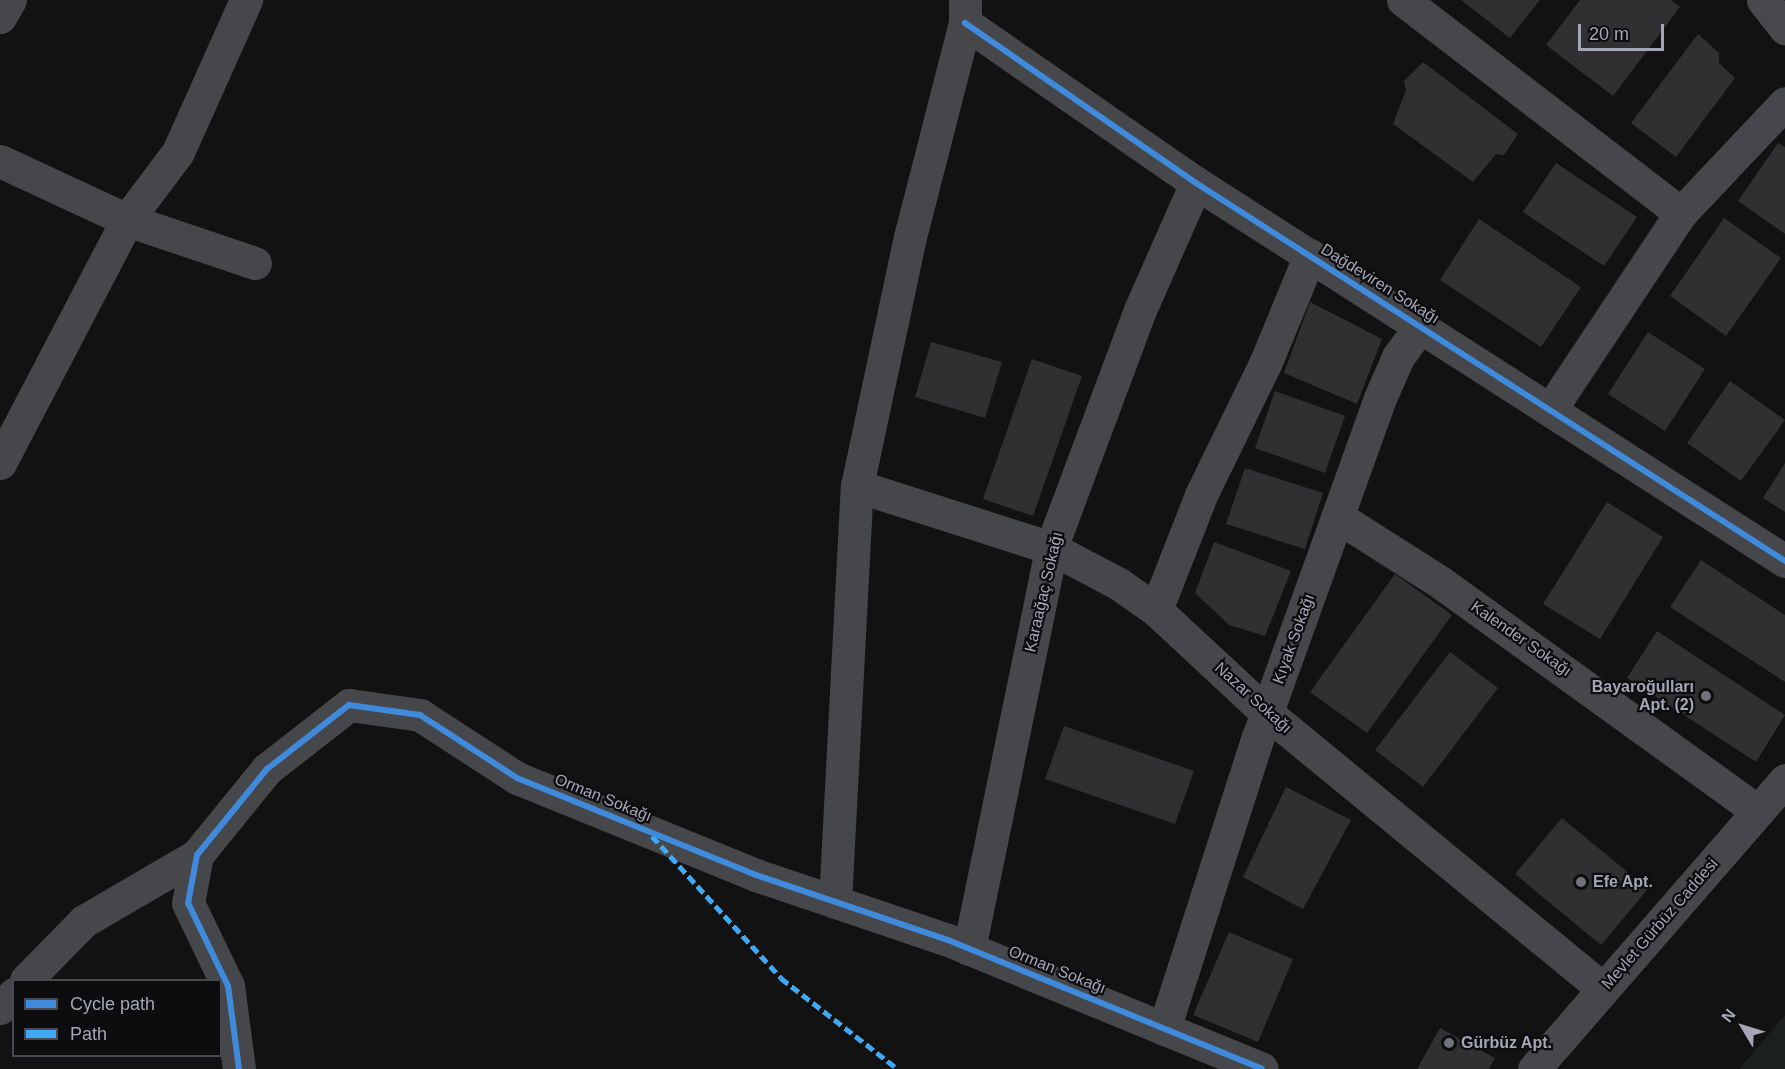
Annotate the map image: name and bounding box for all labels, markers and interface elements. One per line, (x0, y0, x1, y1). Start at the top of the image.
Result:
scale bar (1581, 12, 1666, 50)
text: 20 m (1589, 24, 1629, 44)
street label: Dağdeviren Sokağı (1317, 240, 1443, 328)
street label: Karaağaç Sokağı (1021, 530, 1067, 654)
street label: Kıyak Sokağı (1269, 591, 1319, 687)
street label: Kalender Sokağı (1467, 597, 1575, 681)
street label: Nazar Sokağı (1211, 658, 1295, 738)
place label: Bayaroğulları Apt. (2) (1592, 677, 1694, 715)
marker: Bayaroğulları Apt. (2) (1699, 689, 1713, 703)
street label: Orman Sokağı (552, 770, 654, 826)
street label: Mevlet Gürbüz Caddesi (1598, 855, 1722, 993)
place label: Efe Apt. (1593, 872, 1653, 892)
marker: Efe Apt. (1574, 875, 1588, 889)
street label: Orman Sokağı (1006, 942, 1108, 998)
legend (12, 979, 222, 1057)
text: Cycle path (70, 994, 155, 1014)
north arrow (1713, 997, 1773, 1057)
text: N (1718, 1006, 1739, 1025)
text: Path (70, 1024, 107, 1044)
place label: Gürbüz Apt. (1461, 1033, 1553, 1053)
marker: Gürbüz Apt. (1442, 1036, 1456, 1050)

